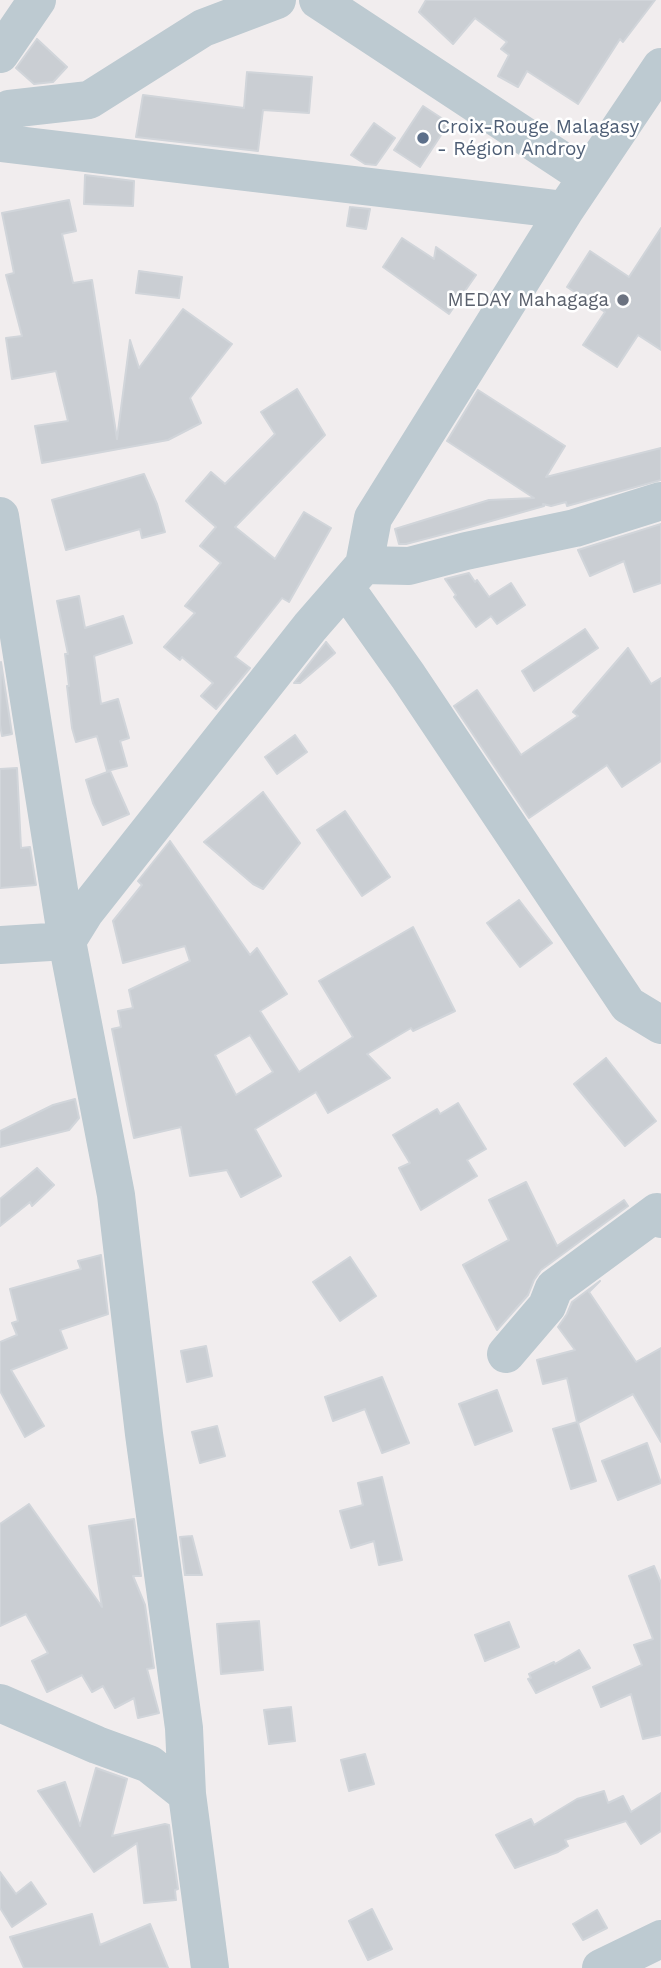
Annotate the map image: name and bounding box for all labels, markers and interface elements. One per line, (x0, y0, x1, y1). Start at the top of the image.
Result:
place label: Croix-Rouge Malagasy - Région Androy (437, 116, 639, 160)
marker: Croix-Rouge Malagasy - Région Androy (415, 130, 431, 146)
place label: MEDAY Mahagaga (448, 289, 609, 311)
marker: MEDAY Mahagaga (615, 292, 631, 308)

